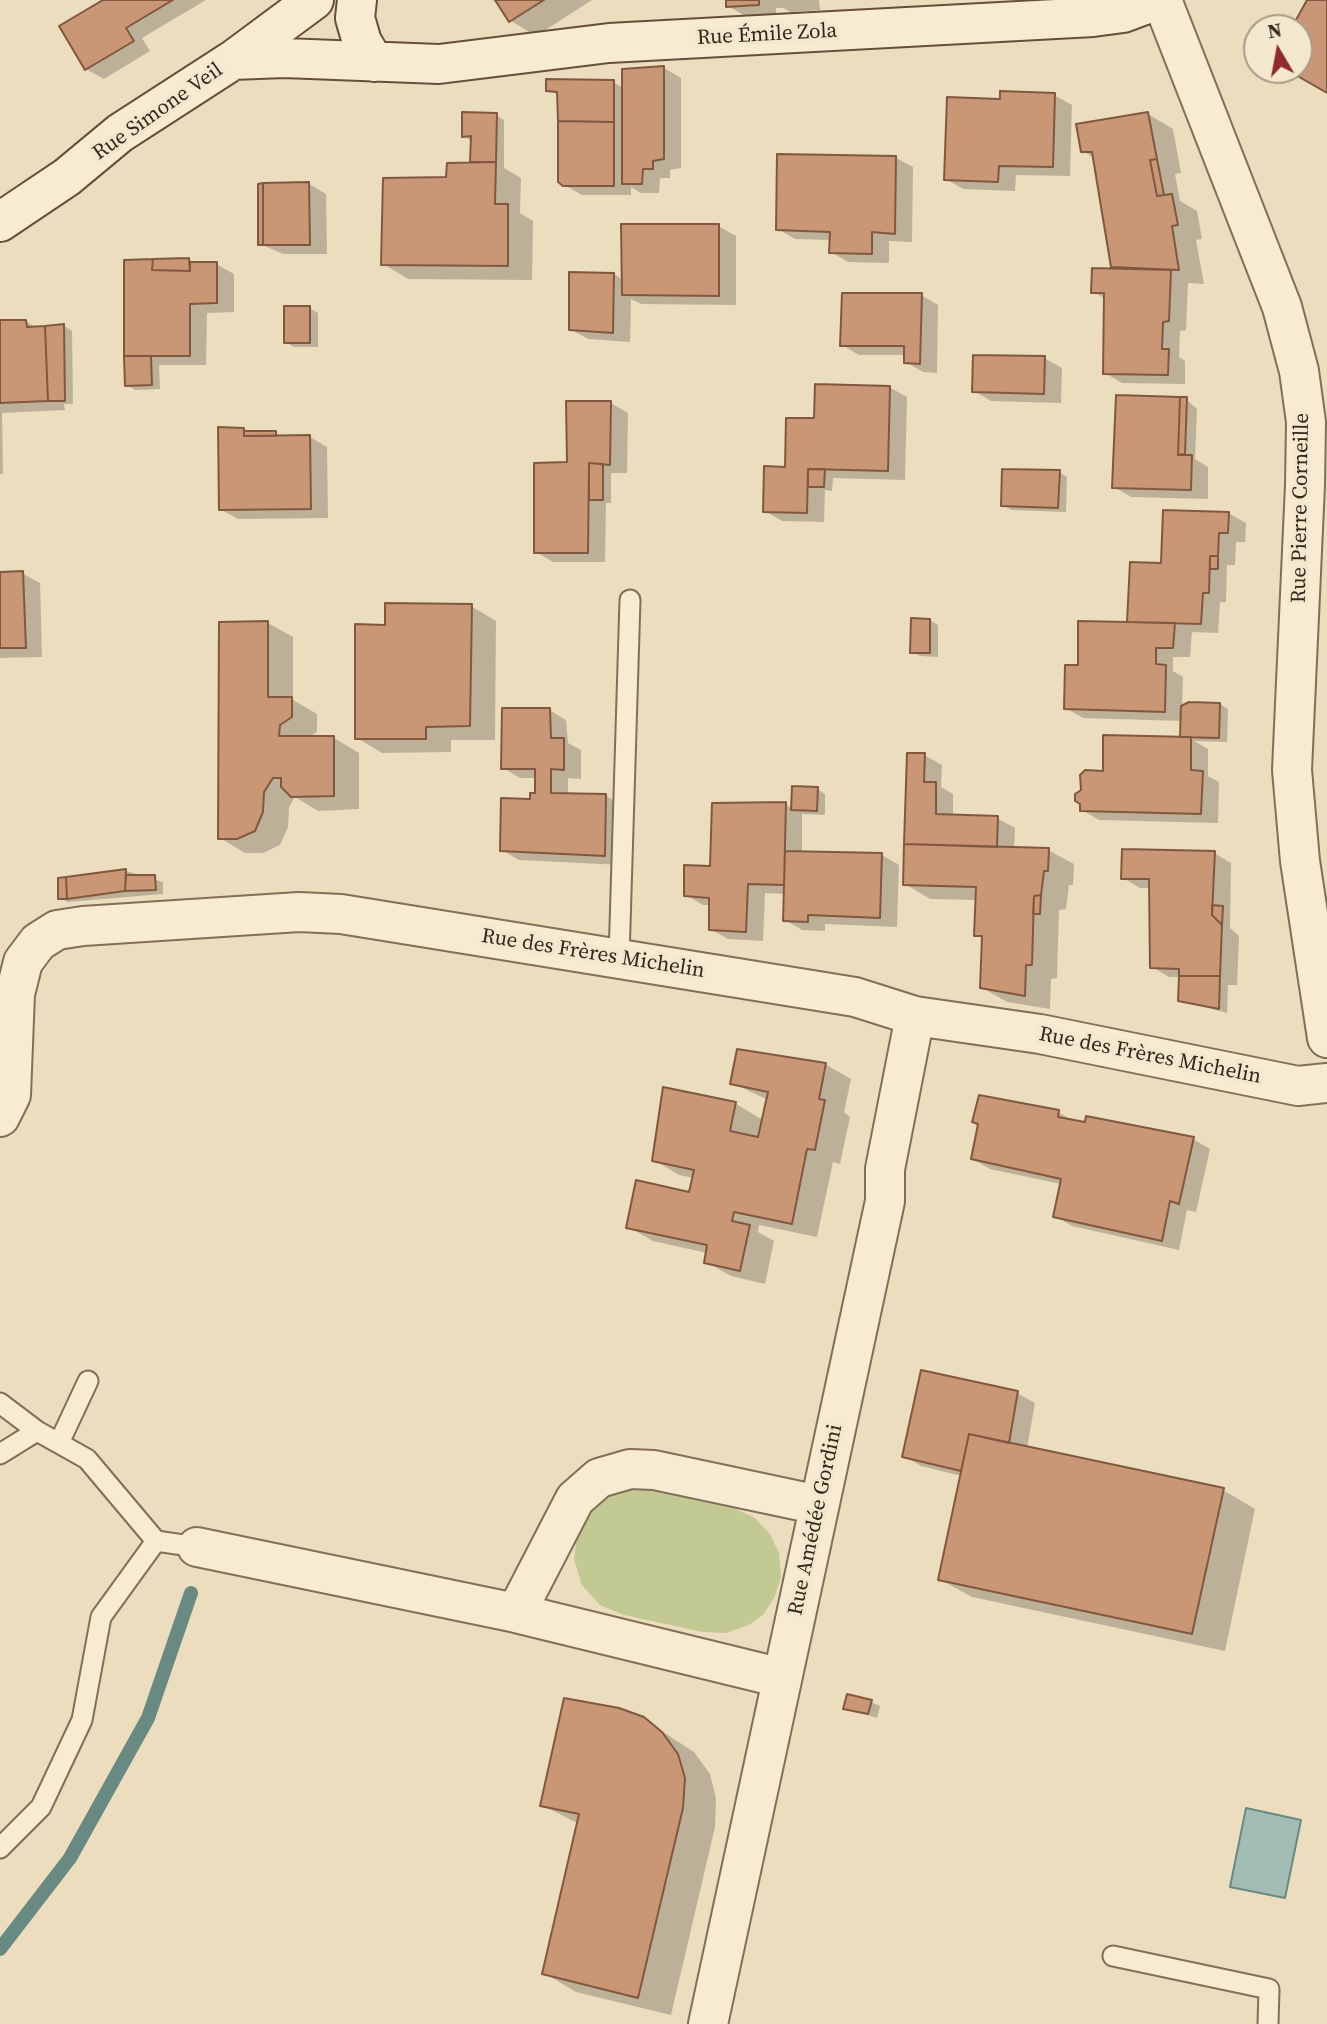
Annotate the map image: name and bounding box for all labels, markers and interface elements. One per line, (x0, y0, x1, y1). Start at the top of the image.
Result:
north arrow (1243, 14, 1313, 84)
text: N (1266, 16, 1284, 44)
street label: Rue Émile Zola (696, 19, 838, 51)
street label: Rue Simone Veil (88, 58, 228, 166)
street label: Rue Pierre Corneille (1287, 413, 1315, 603)
street label: Rue des Frères Michelin (480, 924, 706, 984)
street label: Rue des Frères Michelin (1037, 1022, 1263, 1090)
street label: Rue Amédée Gordini (783, 1422, 849, 1618)

